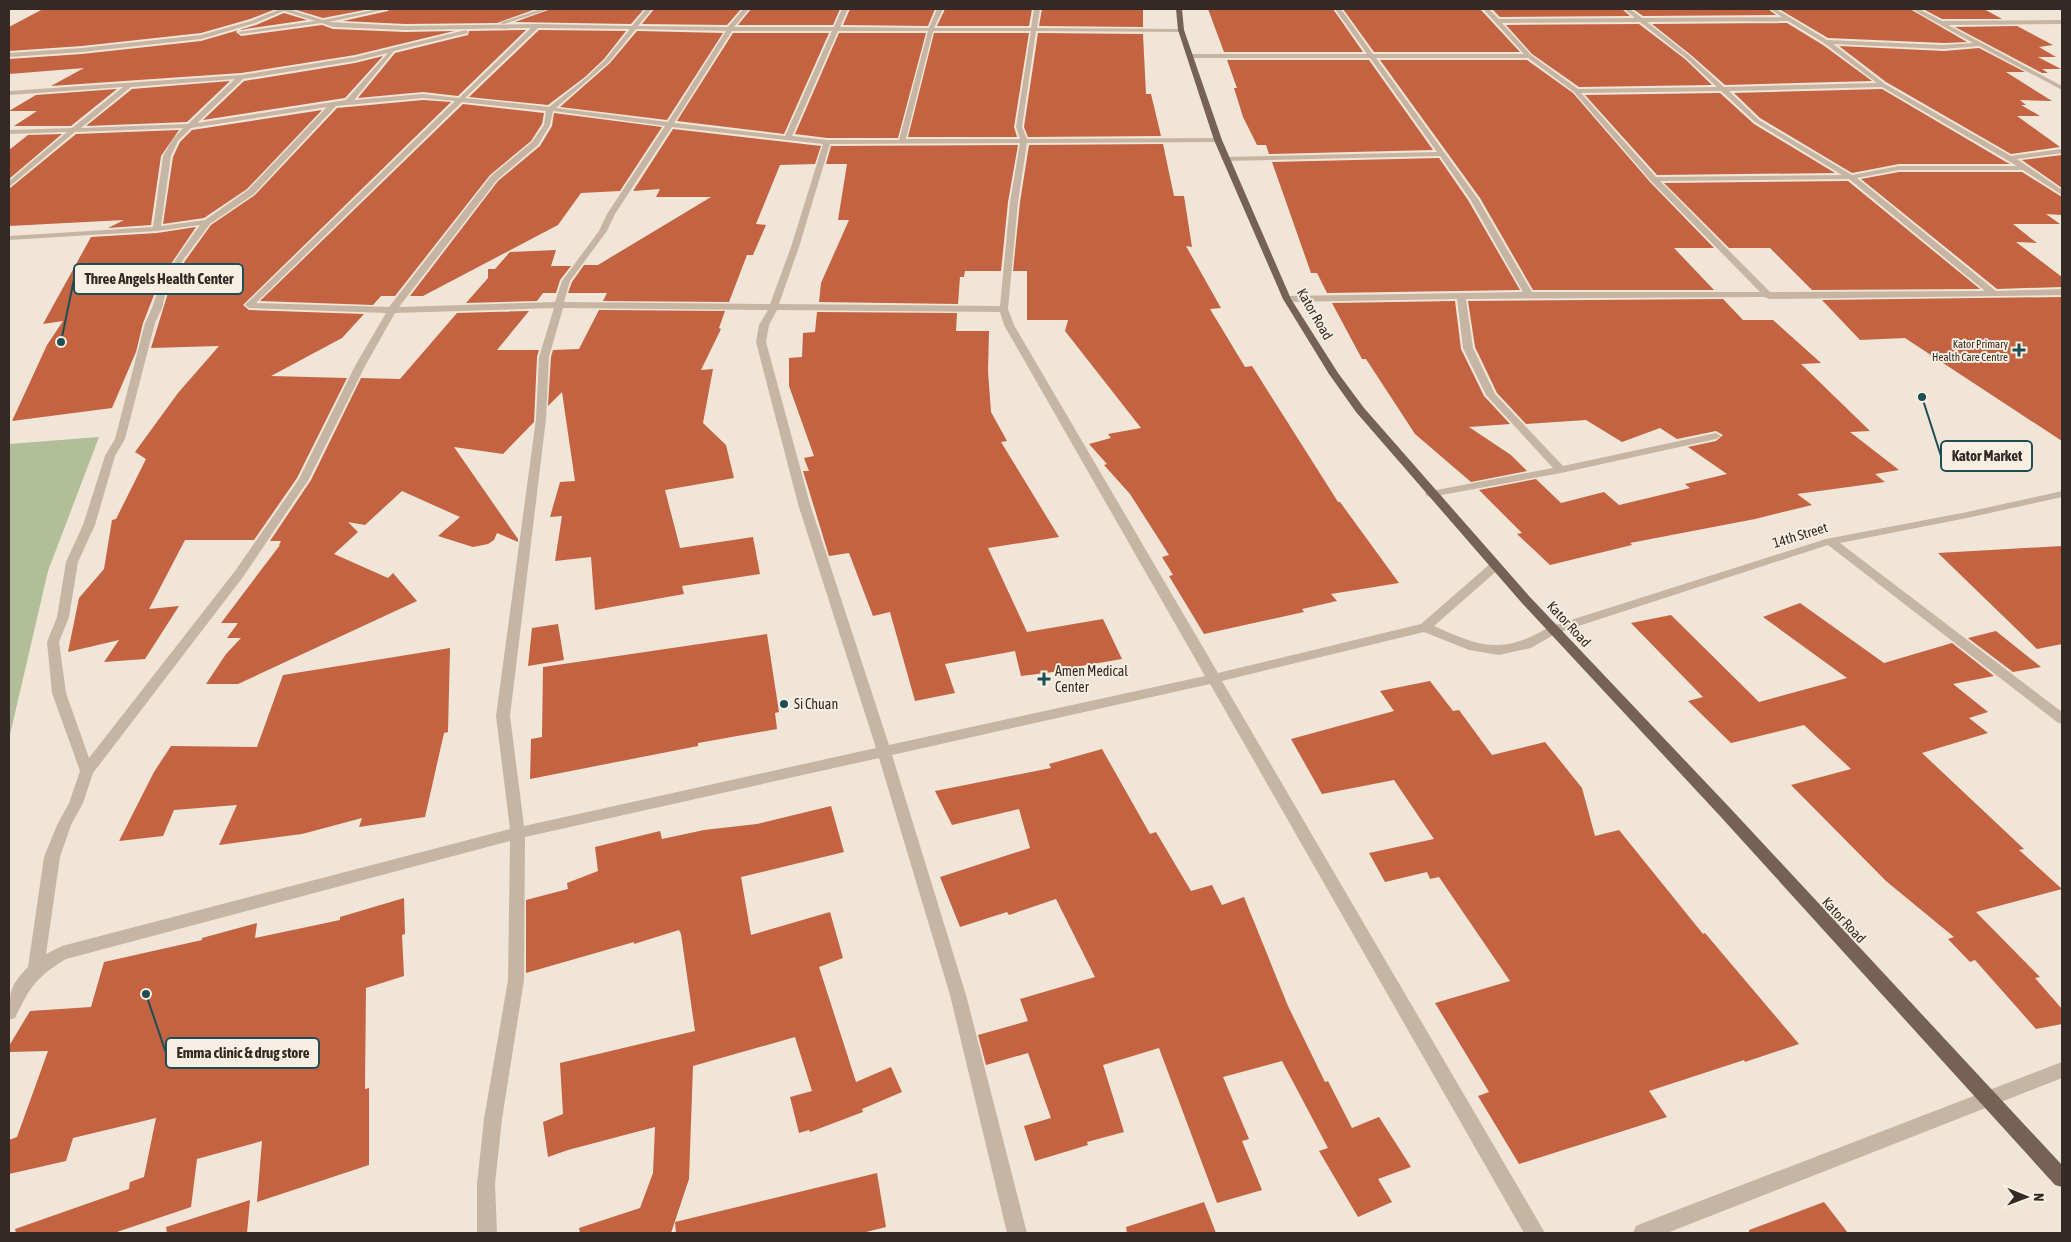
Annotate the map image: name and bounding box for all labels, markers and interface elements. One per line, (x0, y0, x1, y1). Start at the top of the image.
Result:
callout: Three Angels Health Center (74, 264, 243, 294)
text: Three Angels Health Center (85, 270, 234, 287)
street label: Kator Road (1294, 286, 1336, 342)
place label: Kator Primary Health Care Centre (1932, 338, 2008, 363)
marker: Kator Primary Health Care Centre (2012, 343, 2026, 357)
callout: Kator Market (1941, 441, 2032, 471)
text: Kator Market (1952, 447, 2023, 464)
street label: 14th Street (1771, 519, 1829, 551)
street label: Kator Road (1544, 598, 1594, 650)
place label: Amen Medical Center (1055, 663, 1128, 695)
marker: Amen Medical Center (1037, 672, 1051, 686)
place label: Si Chuan (794, 696, 838, 712)
marker: Si Chuan (778, 698, 790, 710)
street label: Kator Road (1819, 894, 1869, 946)
callout: Emma clinic & drug store (166, 1038, 319, 1068)
text: Emma clinic & drug store (176, 1044, 310, 1061)
north arrow (2001, 1172, 2051, 1222)
text: N (2031, 1193, 2047, 1201)

